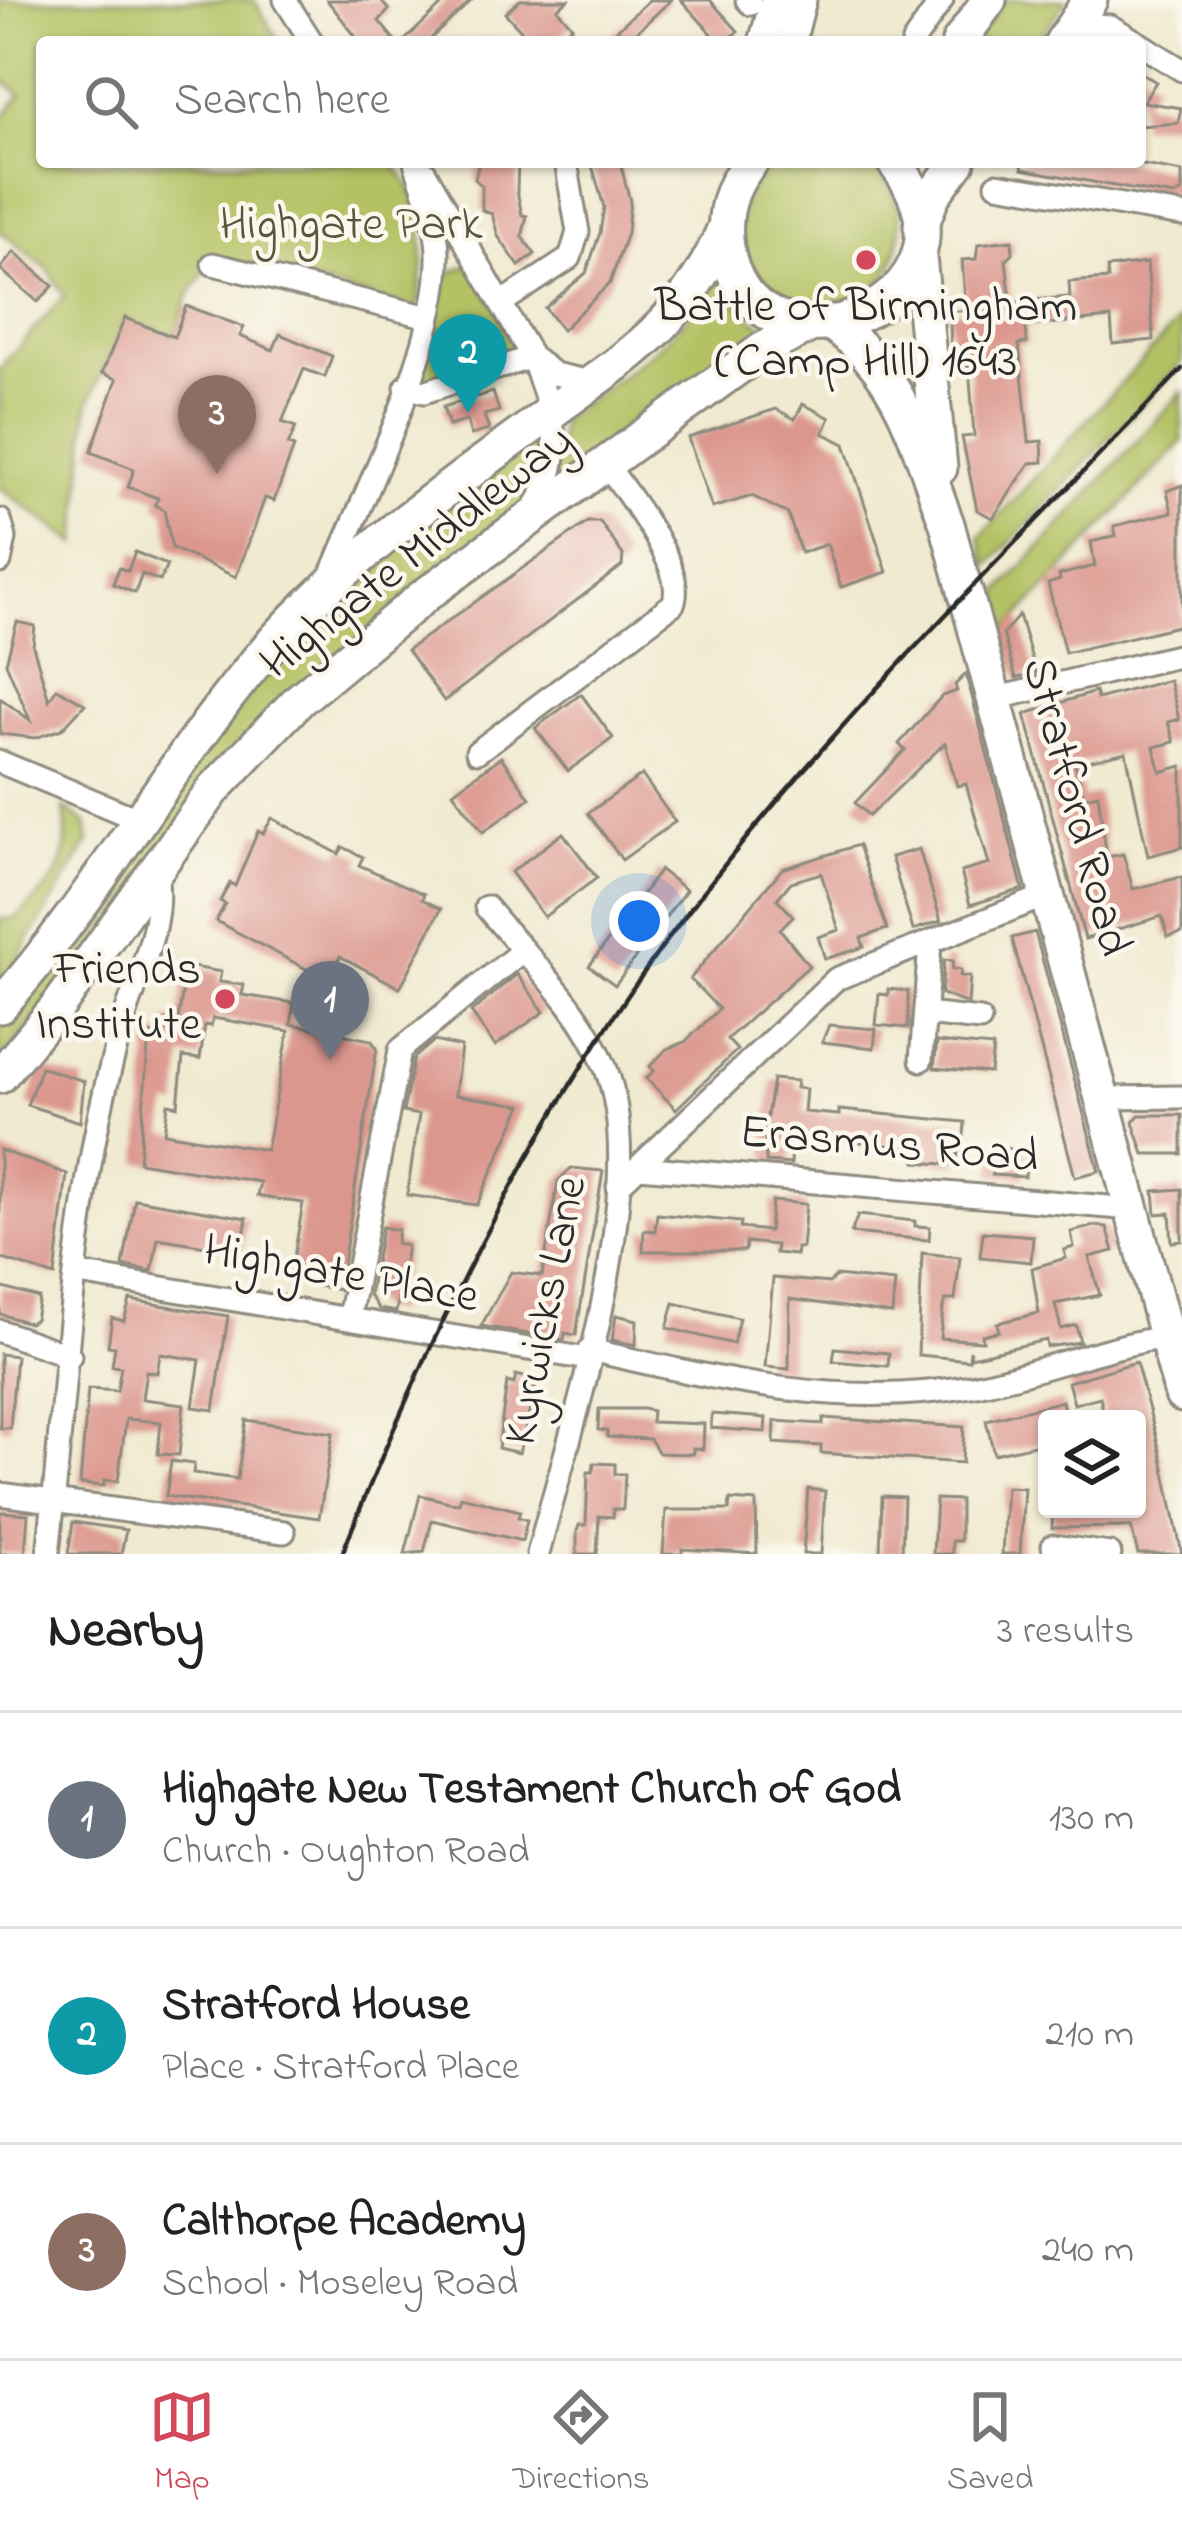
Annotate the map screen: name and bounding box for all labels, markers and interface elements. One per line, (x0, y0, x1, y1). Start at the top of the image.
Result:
search box (36, 36, 1146, 168)
icon: search (78, 69, 144, 135)
text: Search here (174, 69, 390, 135)
park label: Highgate Park (220, 191, 483, 262)
marker: Battle of Birmingham (Camp Hill) 1643 (853, 247, 879, 273)
place label: Battle of Birmingham (Camp Hill) 1643 (654, 273, 1077, 398)
pin: 2 (429, 314, 507, 413)
pin: 3 (178, 375, 256, 474)
street label: Highgate Middleway (246, 408, 591, 699)
street label: Stratford Road (1002, 650, 1148, 964)
your location (609, 891, 669, 951)
place label: Friends Institute (36, 936, 201, 1061)
pin: 1 (291, 961, 369, 1060)
marker: Friends Institute (212, 986, 238, 1012)
street label: Erasmus Road (737, 1098, 1041, 1194)
street label: Kyrwicks Lane (487, 1170, 607, 1451)
street label: Highgate Place (198, 1216, 484, 1335)
map controls (1038, 1410, 1146, 1518)
button: layers (1038, 1410, 1146, 1518)
text: Nearby (48, 1595, 204, 1670)
text: 3 results (997, 1604, 1134, 1661)
text: Highgate New Testament Church of God (162, 1758, 901, 1824)
text: 1 (81, 1791, 93, 1848)
text: 130 m (1049, 1791, 1134, 1848)
text: Church · Oughton Road (162, 1824, 529, 1881)
text: Stratford House (162, 1974, 470, 2040)
text: 2 (77, 2007, 97, 2064)
text: 210 m (1045, 2007, 1134, 2064)
text: Place · Stratford Place (162, 2040, 519, 2097)
text: Calthorpe Academy (162, 2190, 526, 2256)
text: 3 (79, 2223, 95, 2280)
text: 240 m (1042, 2223, 1134, 2280)
text: School · Moseley Road (162, 2256, 518, 2313)
tab: Map (149, 2384, 215, 2504)
tab: Directions (512, 2384, 650, 2504)
tab: Saved (947, 2384, 1033, 2504)

